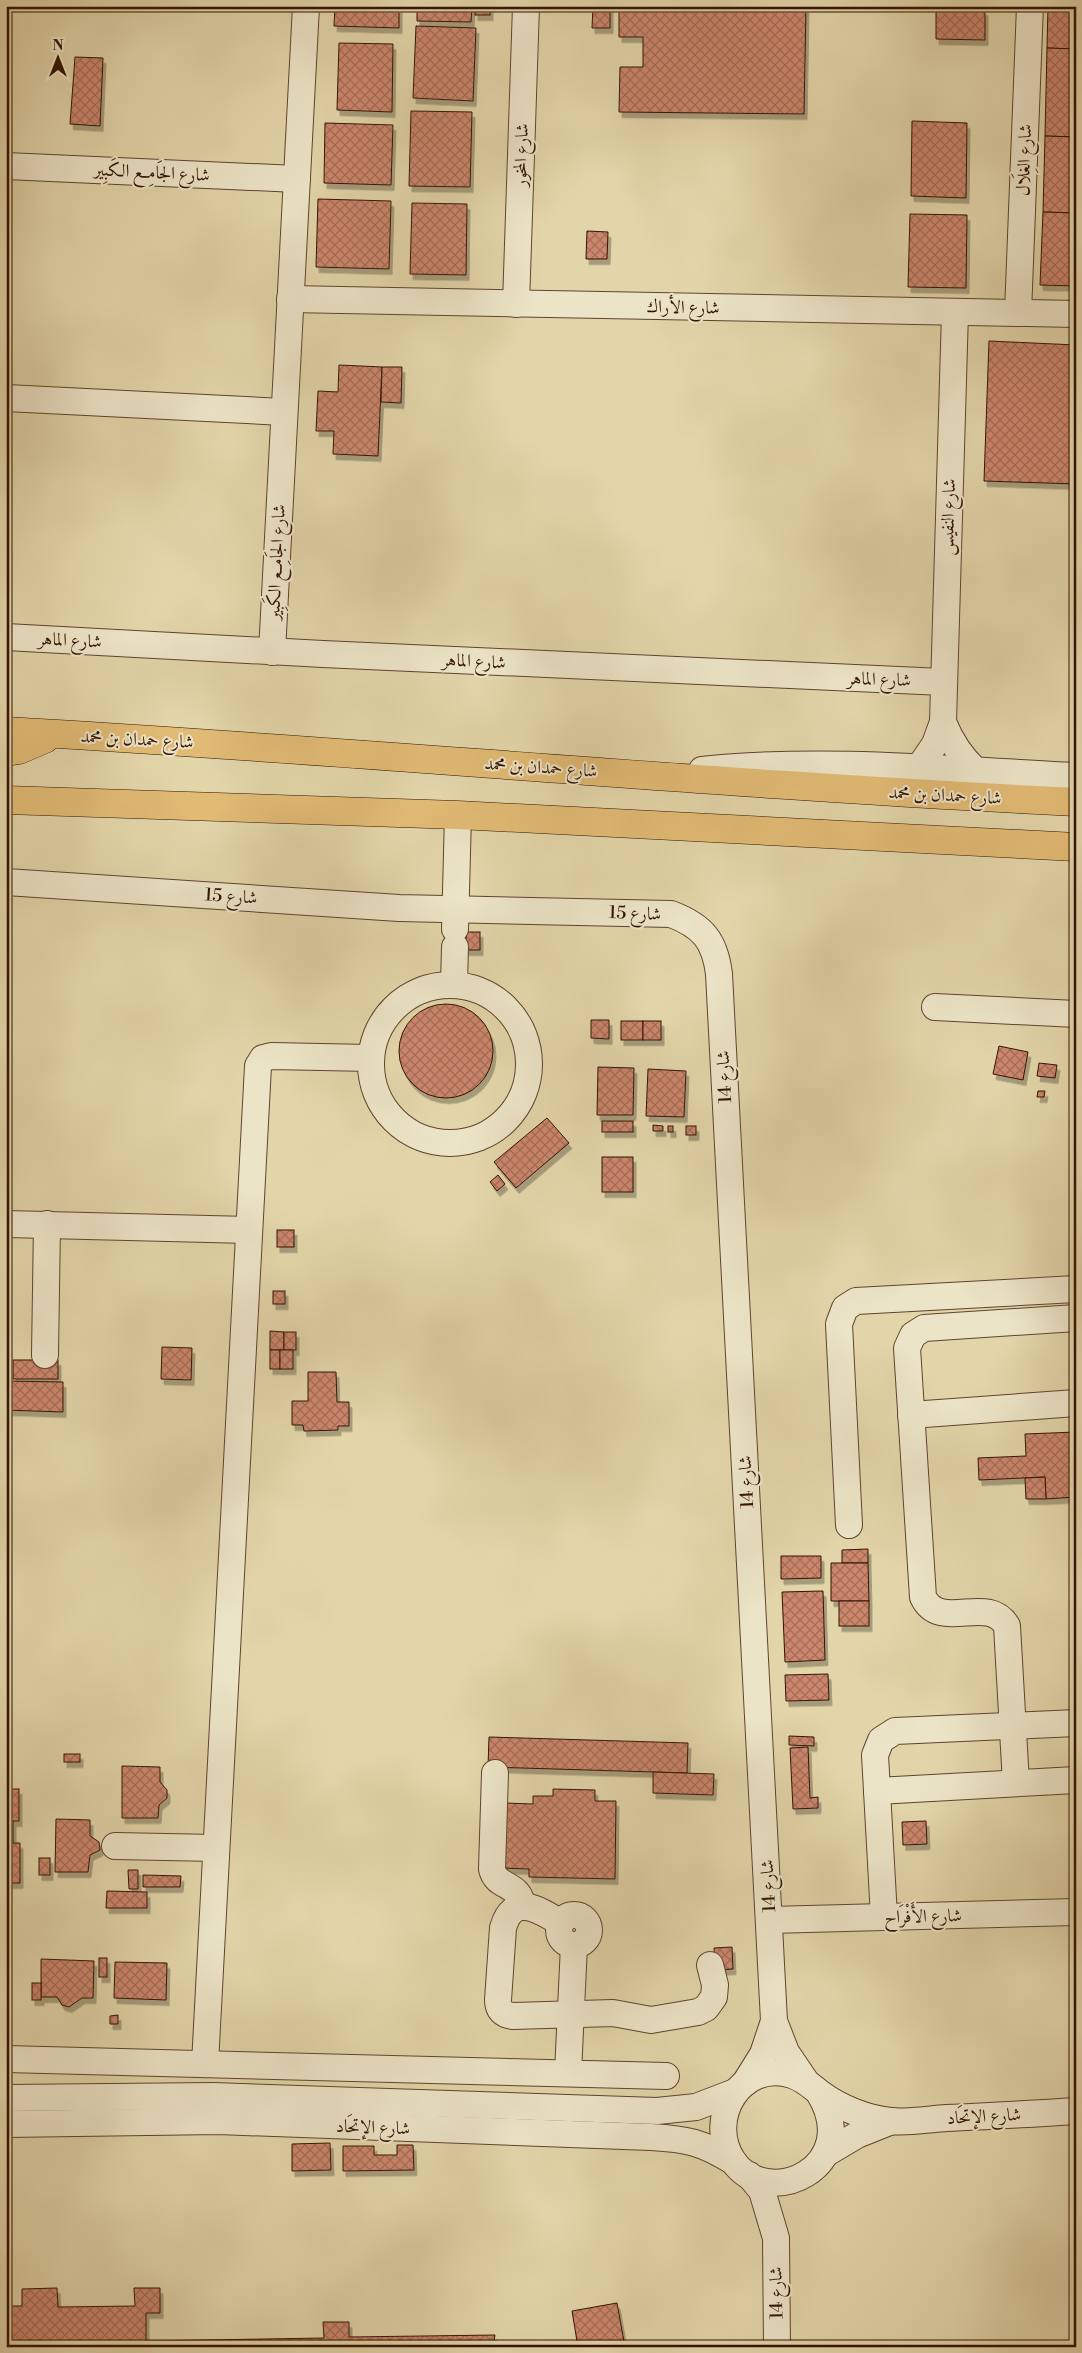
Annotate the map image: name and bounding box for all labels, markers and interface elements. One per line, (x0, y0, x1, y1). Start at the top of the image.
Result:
north arrow (32, 32, 82, 82)
text: N (52, 37, 64, 55)
street label: شارع المخور (509, 123, 537, 189)
street label: شارع الغِلَال (1010, 124, 1040, 196)
street label: شارع الجَامِع الكَبِير (91, 156, 211, 191)
street label: شارع الأراك (646, 293, 720, 323)
street label: شارع النفيس (936, 478, 964, 556)
street label: شارع الجَامِع الكَبِير (260, 503, 295, 623)
street label: شارع الماهر (35, 627, 102, 657)
street label: شارع الماهر (439, 648, 506, 678)
street label: شارع الماهر (845, 667, 911, 695)
street label: شارع حمدان بن محمد (80, 725, 194, 757)
street label: شارع حمدان بن محمد (483, 752, 598, 786)
street label: شارع حمدان بن محمد (888, 781, 1002, 813)
street label: شارع 15 (204, 883, 258, 913)
street label: شارع 15 (608, 901, 662, 929)
street label: شارع 14 (712, 1050, 740, 1104)
street label: شارع 14 (734, 1455, 762, 1509)
street label: شارع 14 (756, 1859, 784, 1913)
street label: شارع الأَفْرَاح (884, 1900, 962, 1933)
street label: شارع الإتحَاد (946, 2101, 1022, 2133)
street label: شارع الإتحَاد (335, 2113, 411, 2143)
street label: شارع 14 (765, 2266, 791, 2320)

